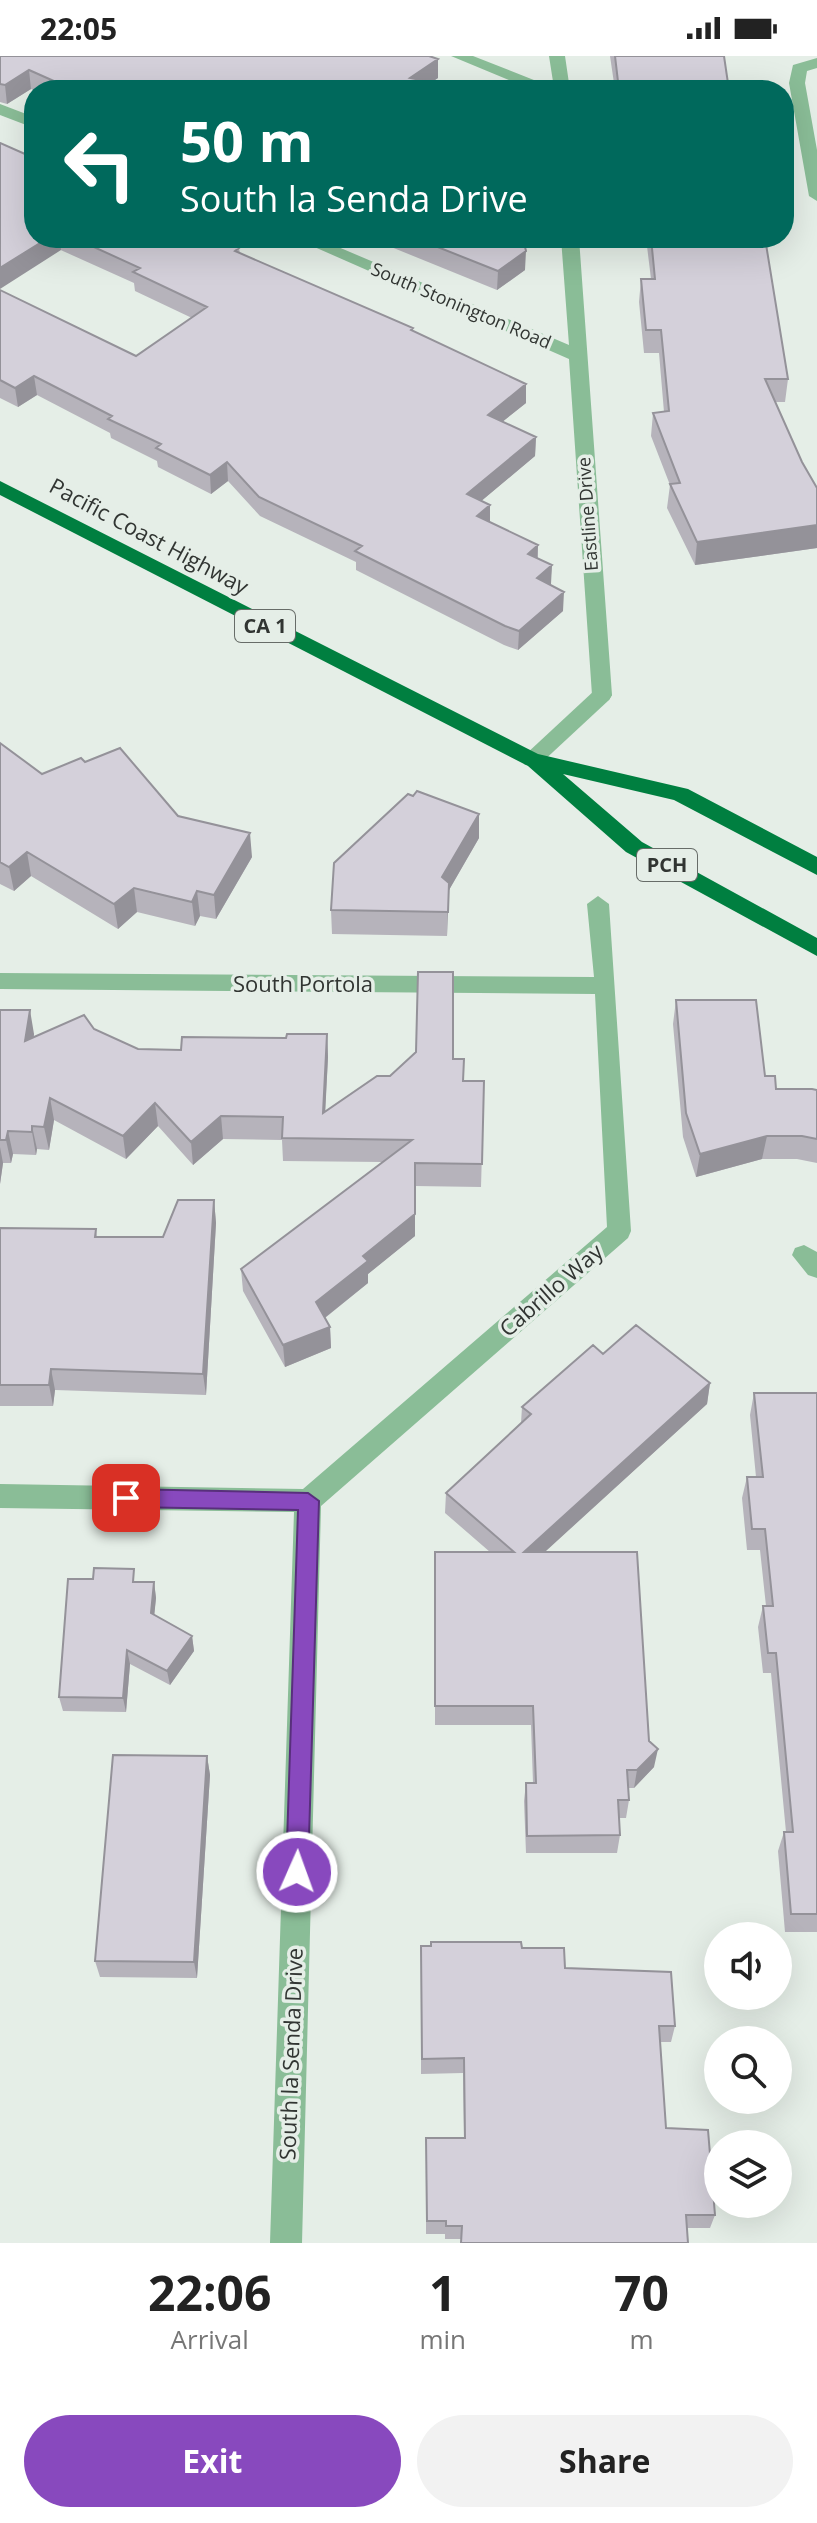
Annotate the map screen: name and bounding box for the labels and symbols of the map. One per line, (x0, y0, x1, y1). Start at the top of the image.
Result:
street label: South Stonington Road (368, 256, 555, 354)
street label: Eastline Drive (571, 456, 603, 572)
street label: Pacific Coast Highway (45, 470, 255, 601)
road number: CA 1 (235, 610, 295, 642)
road number: PCH (637, 849, 697, 881)
street label: South Portola (233, 968, 373, 998)
street label: Cabrillo Way (492, 1235, 609, 1342)
pin (92, 1464, 160, 1532)
position arrow (255, 1830, 339, 1914)
street label: South la Senda Drive (271, 1947, 309, 2161)

